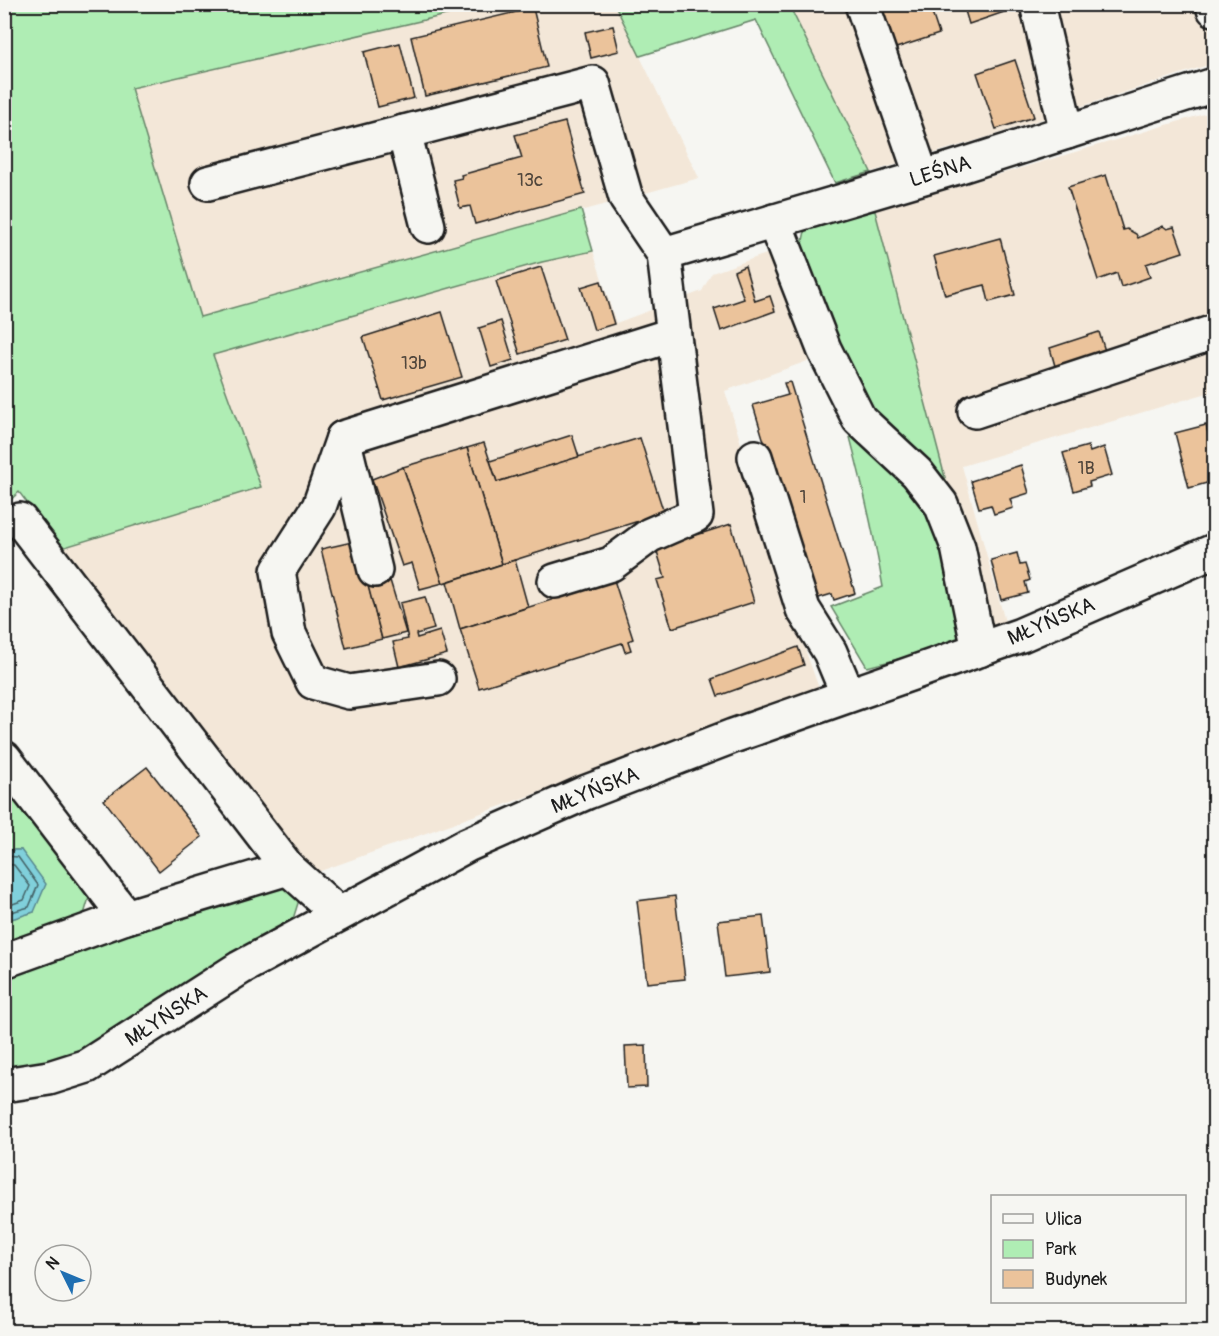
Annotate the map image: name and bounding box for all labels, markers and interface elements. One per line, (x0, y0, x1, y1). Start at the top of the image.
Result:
street label: LEŚNA (906, 149, 974, 194)
house number: 13c (517, 169, 543, 192)
house number: 13b (401, 352, 427, 375)
house number: 1B (1077, 457, 1095, 480)
house number: 1 (799, 486, 807, 509)
street label: MŁYŃSKA (1003, 591, 1099, 652)
street label: MŁYŃSKA (547, 761, 643, 820)
street label: MŁYŃSKA (120, 980, 212, 1053)
legend (991, 1195, 1186, 1303)
text: Ulica (1045, 1208, 1082, 1231)
text: Park (1045, 1238, 1077, 1261)
north arrow (33, 1243, 93, 1303)
text: N (42, 1253, 64, 1274)
text: Budynek (1045, 1268, 1108, 1291)

